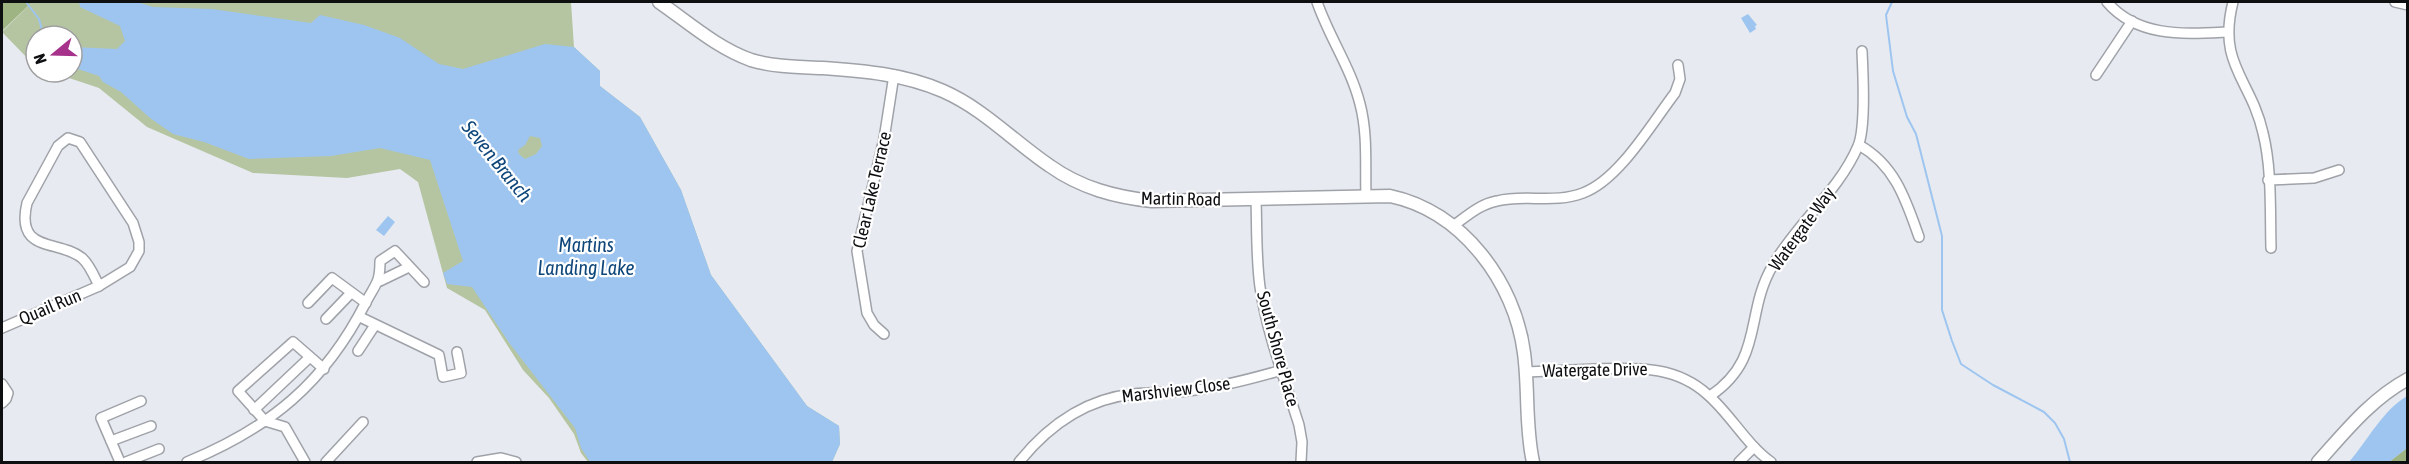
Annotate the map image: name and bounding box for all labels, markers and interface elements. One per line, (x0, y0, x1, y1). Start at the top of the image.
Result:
north arrow (24, 24, 84, 84)
text: N (30, 51, 50, 66)
water label: Seven Branch (457, 115, 537, 206)
street label: Clear Lake Terrace (848, 130, 895, 250)
street label: Watergate Way (1764, 183, 1839, 275)
street label: Martin Road (1141, 187, 1221, 210)
water label: Martins Landing Lake (537, 233, 635, 279)
street label: Quail Run (16, 284, 84, 329)
street label: South Shore Place (1253, 289, 1304, 409)
street label: Watergate Drive (1542, 358, 1648, 381)
street label: Marshview Close (1120, 372, 1231, 407)

